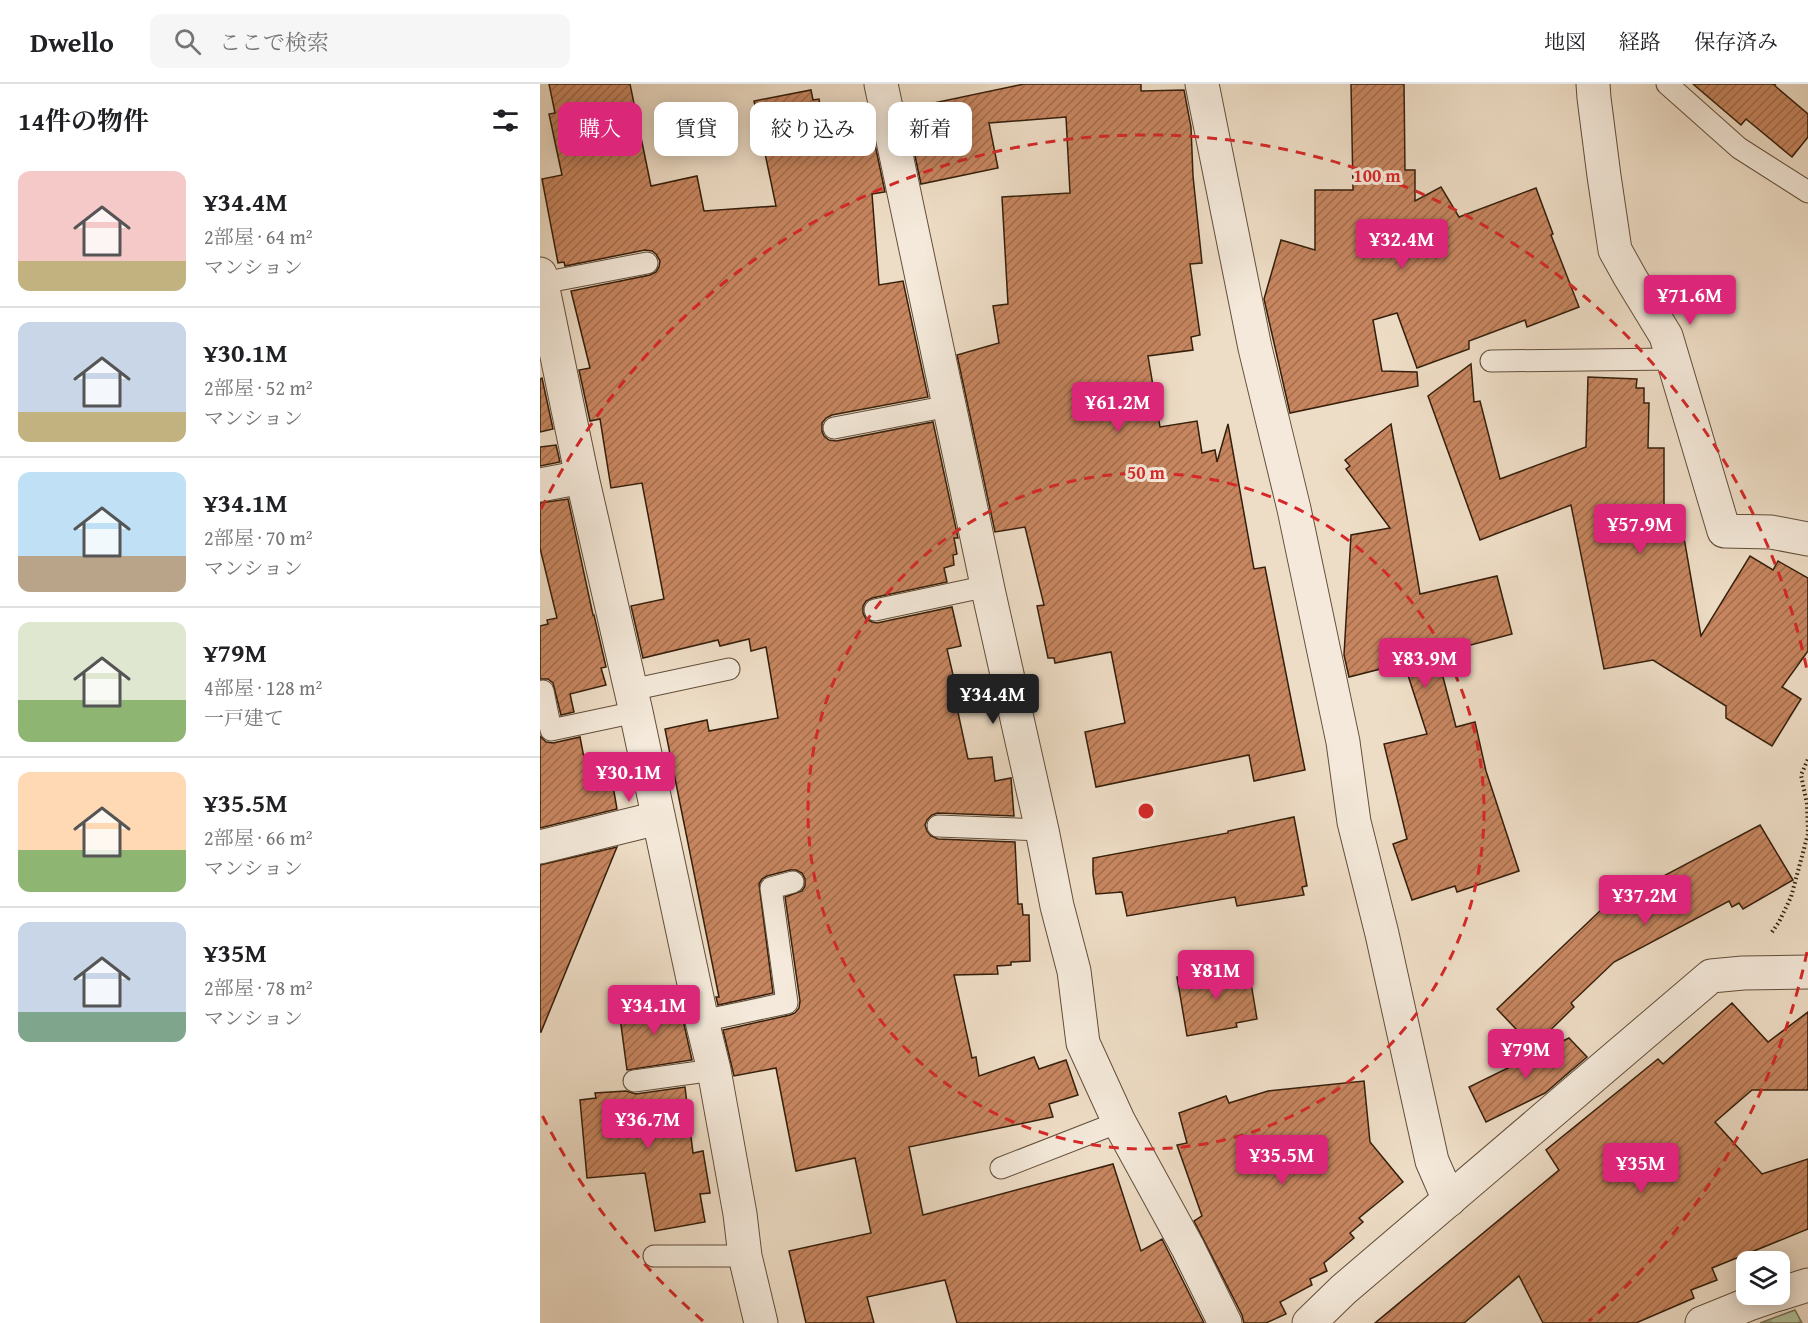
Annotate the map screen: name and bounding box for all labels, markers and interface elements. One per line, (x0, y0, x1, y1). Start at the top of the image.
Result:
search box (150, 14, 570, 68)
text: Dwello (30, 21, 114, 62)
icon: search (171, 25, 204, 58)
text: ここで検索 (219, 26, 329, 58)
text: 地図 (1544, 26, 1586, 57)
text: 経路 (1619, 26, 1661, 57)
text: 保存済み (1694, 26, 1778, 57)
text: 14件の物件 (18, 101, 149, 140)
chip: 購入 (558, 102, 642, 156)
chip: 賃貸 (654, 102, 738, 156)
chip: 絞り込み (750, 102, 876, 156)
chip: 新着 (888, 102, 972, 156)
icon: filters (489, 104, 522, 137)
text: 100 m (1353, 162, 1401, 189)
text: ¥34.4M (204, 182, 288, 221)
icon: home (66, 195, 138, 267)
pin: ¥32.4M (1353, 219, 1451, 270)
text: 2部屋 · 64 m² (204, 222, 313, 251)
text: ¥32.4M (1370, 224, 1434, 253)
text: マンション (204, 252, 303, 281)
pin: ¥71.6M (1641, 275, 1739, 326)
text: ¥71.6M (1658, 280, 1722, 309)
text: ¥30.1M (204, 333, 288, 372)
icon: home (66, 346, 138, 418)
text: 2部屋 · 52 m² (204, 373, 313, 402)
pin: ¥61.2M (1069, 382, 1167, 433)
text: ¥61.2M (1086, 387, 1150, 416)
text: マンション (204, 403, 303, 432)
text: 50 m (1127, 459, 1166, 486)
text: ¥34.1M (204, 483, 288, 522)
icon: home (66, 496, 138, 568)
pin: ¥57.9M (1591, 504, 1689, 555)
text: ¥57.9M (1608, 509, 1672, 538)
text: 2部屋 · 70 m² (204, 523, 313, 552)
text: マンション (204, 553, 303, 582)
text: ¥79M (204, 633, 267, 672)
pin: ¥83.9M (1376, 638, 1474, 689)
text: ¥83.9M (1393, 643, 1457, 672)
icon: home (66, 646, 138, 718)
text: 4部屋 · 128 m² (204, 673, 322, 702)
pin: ¥34.4M (944, 674, 1042, 725)
text: ¥34.4M (961, 679, 1025, 708)
text: 一戸建て (204, 703, 284, 732)
pin: ¥30.1M (580, 752, 678, 803)
text: ¥30.1M (597, 757, 661, 786)
text: ¥35.5M (204, 783, 288, 822)
icon: home (66, 796, 138, 868)
centre of rings (1136, 801, 1156, 821)
text: 2部屋 · 66 m² (204, 823, 313, 852)
text: マンション (204, 853, 303, 882)
pin: ¥37.2M (1596, 875, 1694, 926)
text: ¥37.2M (1613, 880, 1677, 909)
text: ¥35M (204, 933, 267, 972)
icon: home (66, 946, 138, 1018)
pin: ¥81M (1180, 950, 1252, 1001)
text: ¥81M (1192, 955, 1240, 984)
text: 2部屋 · 78 m² (204, 973, 313, 1002)
pin: ¥34.1M (605, 985, 703, 1036)
text: ¥34.1M (622, 990, 686, 1019)
text: マンション (204, 1003, 303, 1032)
pin: ¥79M (1490, 1029, 1562, 1080)
text: ¥79M (1502, 1034, 1550, 1063)
pin: ¥36.7M (599, 1099, 697, 1150)
text: ¥36.7M (616, 1104, 680, 1133)
pin: ¥35.5M (1233, 1135, 1331, 1186)
text: ¥35.5M (1250, 1140, 1314, 1169)
pin: ¥35M (1605, 1143, 1677, 1194)
text: ¥35M (1617, 1148, 1665, 1177)
map controls (1736, 1251, 1790, 1305)
button: layers (1736, 1251, 1790, 1305)

